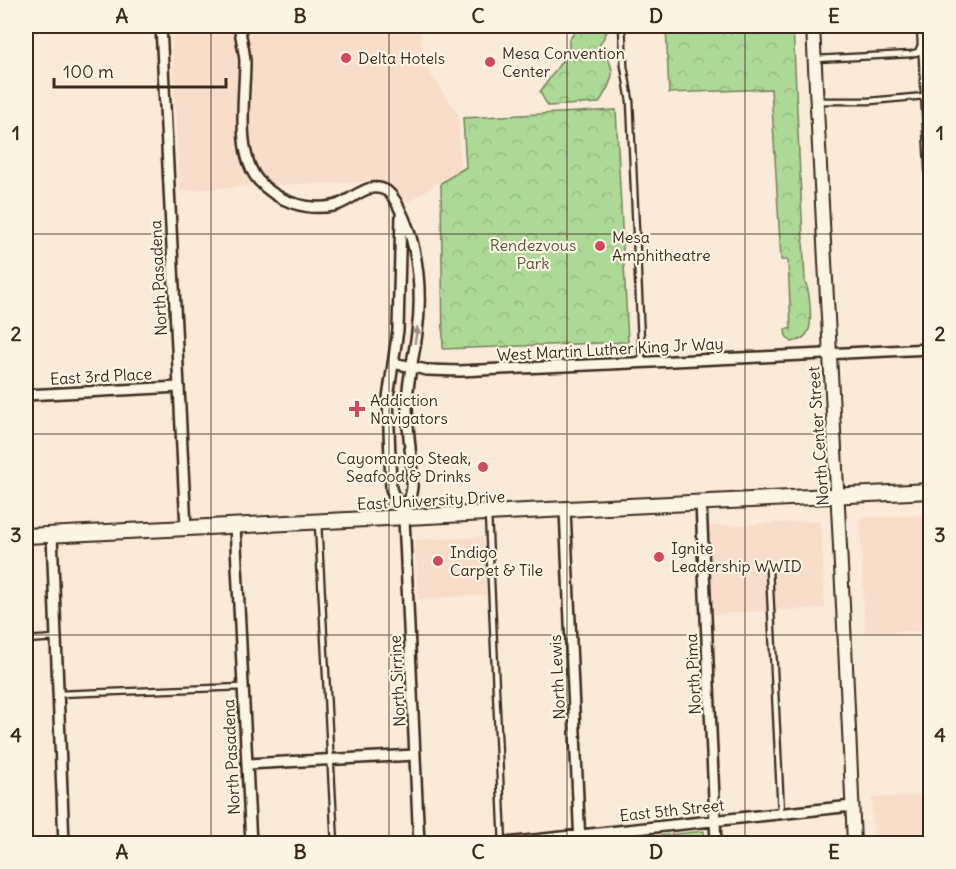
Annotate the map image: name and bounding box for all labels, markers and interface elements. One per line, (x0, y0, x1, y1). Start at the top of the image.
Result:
text: A (116, 3, 129, 28)
text: B (293, 3, 307, 28)
text: C (471, 3, 485, 28)
text: D (649, 3, 663, 28)
text: E (828, 3, 840, 28)
place label: Mesa Convention Center (502, 43, 625, 81)
place label: Delta Hotels (358, 48, 445, 68)
scale bar (54, 51, 226, 89)
marker: Delta Hotels (339, 51, 353, 65)
marker: Mesa Convention Center (483, 55, 497, 69)
text: 100 m (63, 60, 114, 83)
text: 1 (12, 120, 20, 145)
text: 1 (936, 120, 944, 145)
street label: North Pasadena (145, 220, 171, 336)
place label: Mesa Amphitheatre (612, 227, 711, 265)
park label: Rendezvous Park (490, 235, 576, 273)
marker: Mesa Amphitheatre (593, 239, 607, 253)
text: 2 (11, 321, 22, 346)
text: 2 (935, 321, 946, 346)
one-way arrow (412, 326, 421, 345)
street label: West Martin Luther King Jr Way (496, 333, 724, 365)
street label: East 3rd Place (49, 363, 153, 389)
street label: North Center Street (803, 365, 833, 506)
place label: Addiction Navigators (370, 390, 448, 428)
marker: Addiction Navigators (348, 400, 366, 418)
place label: Cayomango Steak, Seafood & Drinks (336, 448, 471, 486)
marker: Cayomango Steak, Seafood & Drinks (476, 460, 490, 474)
street label: East University Drive (356, 486, 506, 514)
text: 3 (10, 522, 22, 547)
text: 3 (934, 522, 946, 547)
place label: Ignite Leadership WWID (671, 538, 802, 576)
place label: Indigo Carpet & Tile (450, 542, 543, 580)
marker: Ignite Leadership WWID (652, 550, 666, 564)
marker: Indigo Carpet & Tile (431, 554, 445, 568)
street label: North Pima (681, 633, 705, 715)
street label: North Lewis (545, 634, 569, 720)
street label: North Sirrine (385, 635, 409, 727)
street label: North Pasadena (218, 699, 244, 815)
text: 4 (10, 722, 22, 747)
text: 4 (934, 722, 946, 747)
street label: East 5th Street (619, 794, 726, 825)
text: A (116, 839, 129, 864)
text: B (293, 839, 307, 864)
text: C (471, 839, 485, 864)
text: D (649, 839, 663, 864)
text: E (828, 839, 840, 864)

